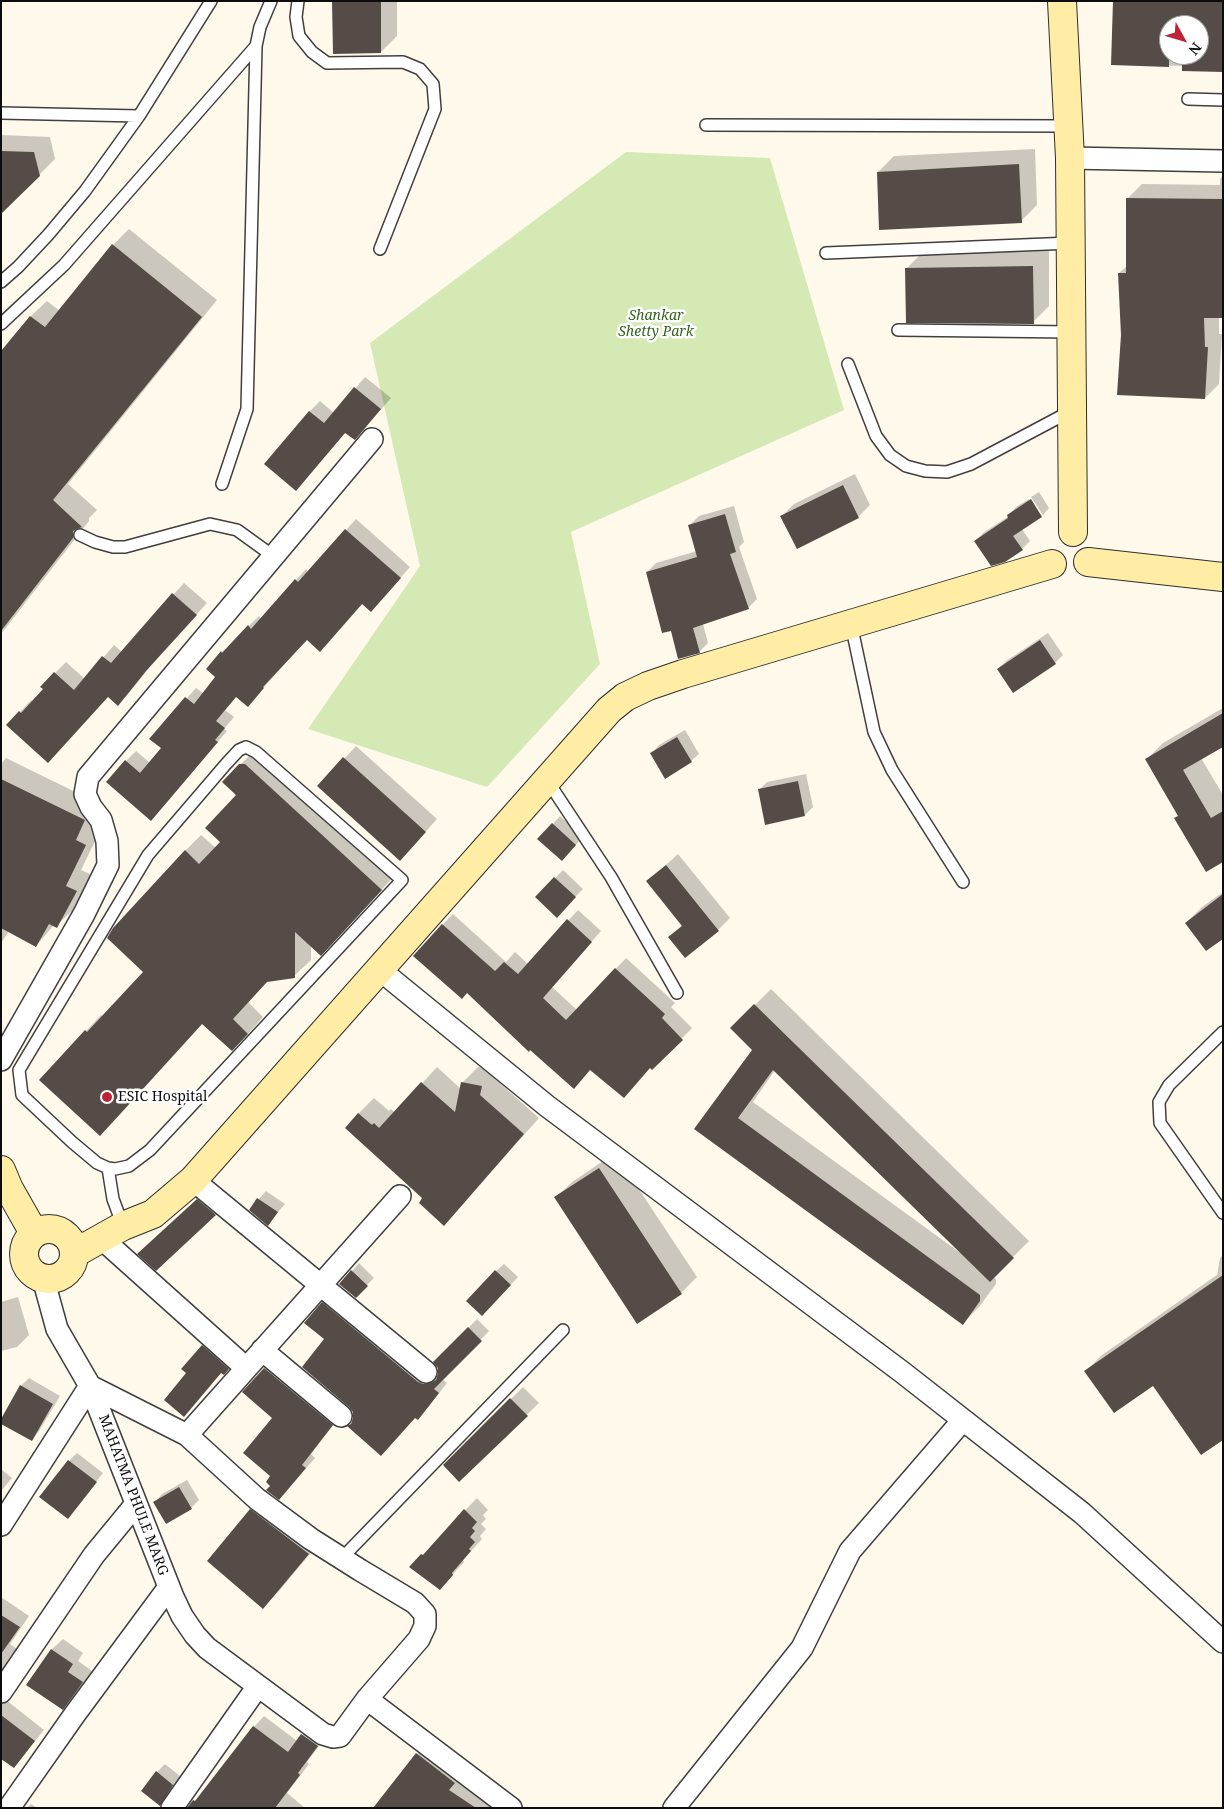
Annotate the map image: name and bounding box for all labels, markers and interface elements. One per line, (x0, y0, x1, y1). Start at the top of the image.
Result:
north arrow (1159, 15, 1209, 65)
text: N (1184, 39, 1206, 59)
park label: Shankar Shetty Park (618, 308, 694, 341)
place label: ESIC Hospital (118, 1089, 207, 1105)
marker: ESIC Hospital (100, 1090, 114, 1104)
street label: MAHATMA PHULE MARG (95, 1412, 171, 1578)

